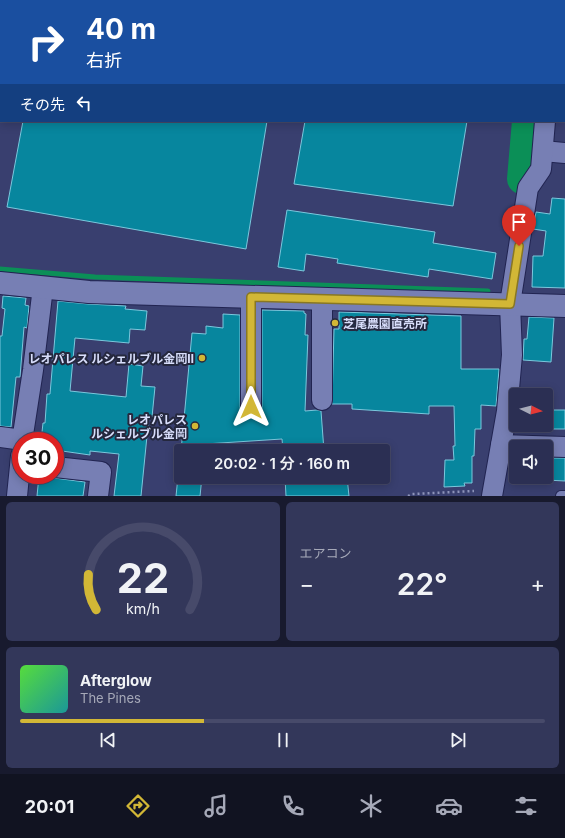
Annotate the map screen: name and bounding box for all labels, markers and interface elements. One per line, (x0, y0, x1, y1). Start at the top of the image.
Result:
text: 40 m (86, 12, 156, 46)
icon: right (20, 16, 72, 68)
text: 右折 (86, 50, 122, 71)
icon: left (73, 92, 95, 114)
text: その先 (20, 95, 65, 114)
pin (502, 205, 536, 246)
icon: arrive (508, 211, 530, 233)
place label: 芝尾農園直売所 (343, 316, 427, 331)
marker: 芝尾農園直売所 (330, 318, 340, 328)
place label: レオパレス ルシェルブル金岡Ⅱ (28, 351, 194, 366)
marker: レオパレス ルシェルブル金岡Ⅱ (197, 353, 207, 363)
position arrow (230, 386, 272, 428)
north arrow (509, 388, 553, 432)
map controls (509, 388, 553, 484)
place label: レオパレス ルシェルブル金岡 (91, 412, 187, 441)
marker: レオパレス ルシェルブル金岡 (190, 421, 200, 431)
speed limit sign: 30 (12, 432, 64, 484)
button: sound (509, 440, 553, 484)
text: 20:02 · 1 分 · 160 m (214, 454, 350, 473)
text: エアコン (300, 545, 352, 561)
text: 22 (117, 552, 169, 602)
text: 22° (397, 566, 448, 602)
text: − (300, 571, 314, 597)
text: + (530, 571, 545, 597)
text: km/h (126, 599, 160, 616)
text: Afterglow (80, 671, 152, 690)
text: The Pines (80, 690, 141, 706)
icon: previous (97, 729, 119, 751)
icon: pause (272, 729, 294, 751)
icon: next (447, 729, 469, 751)
icon: directions (124, 792, 152, 820)
icon: music (202, 792, 230, 820)
icon: phone (279, 792, 307, 820)
icon: climate (357, 792, 385, 820)
icon: car (435, 792, 463, 820)
icon: filters (512, 792, 540, 820)
text: 20:01 (25, 796, 74, 817)

